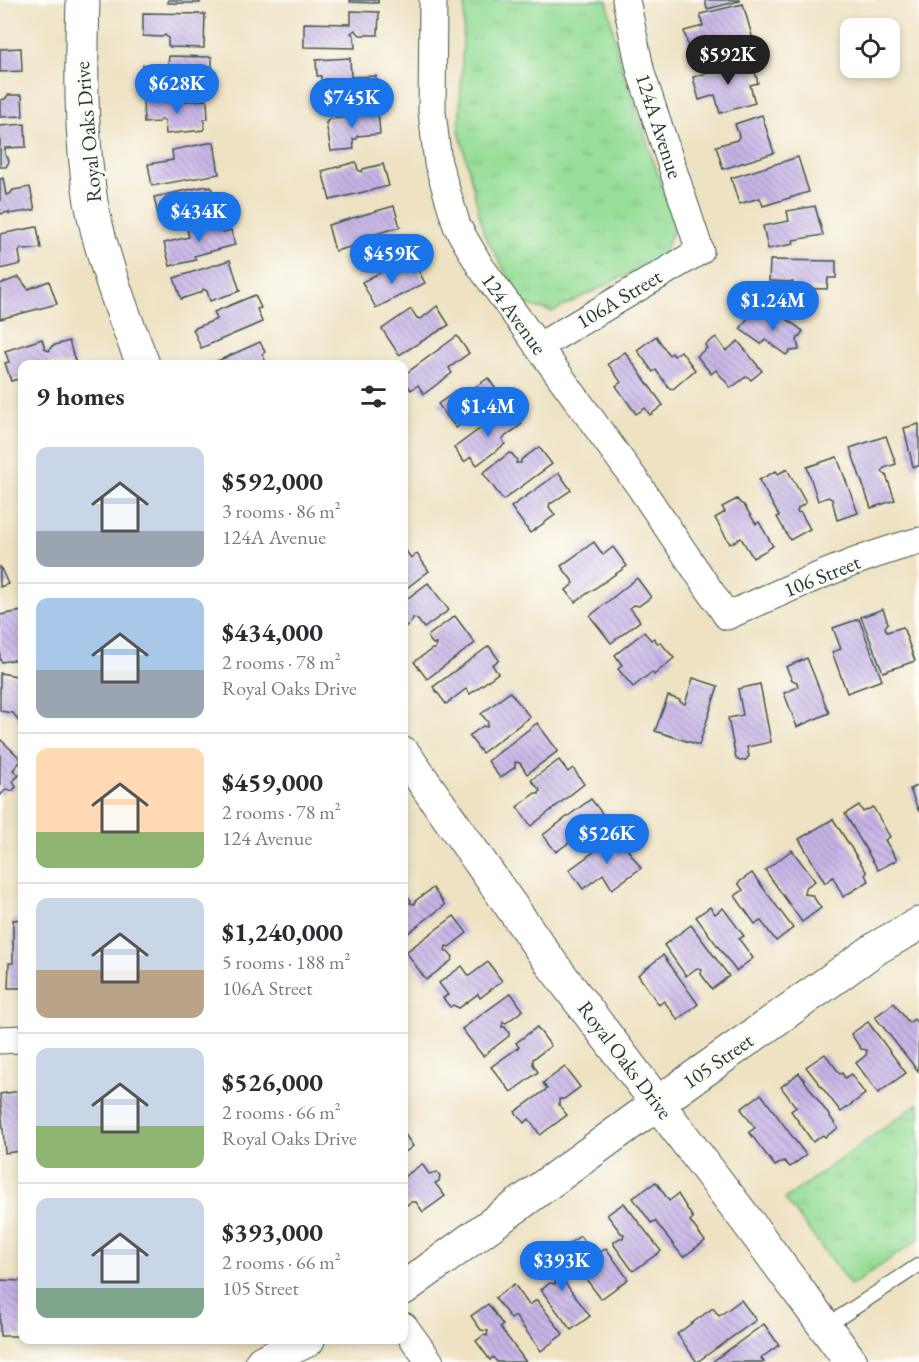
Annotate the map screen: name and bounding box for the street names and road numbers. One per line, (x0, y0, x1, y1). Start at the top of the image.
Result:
street label: Royal Oaks Drive (68, 60, 107, 204)
street label: 124A Avenue (630, 70, 689, 182)
street label: 106A Street (571, 262, 667, 335)
street label: 124 Avenue (476, 267, 553, 360)
street label: 106 Street (779, 548, 865, 603)
street label: Royal Oaks Drive (572, 995, 679, 1124)
street label: 105 Street (677, 1026, 759, 1095)

